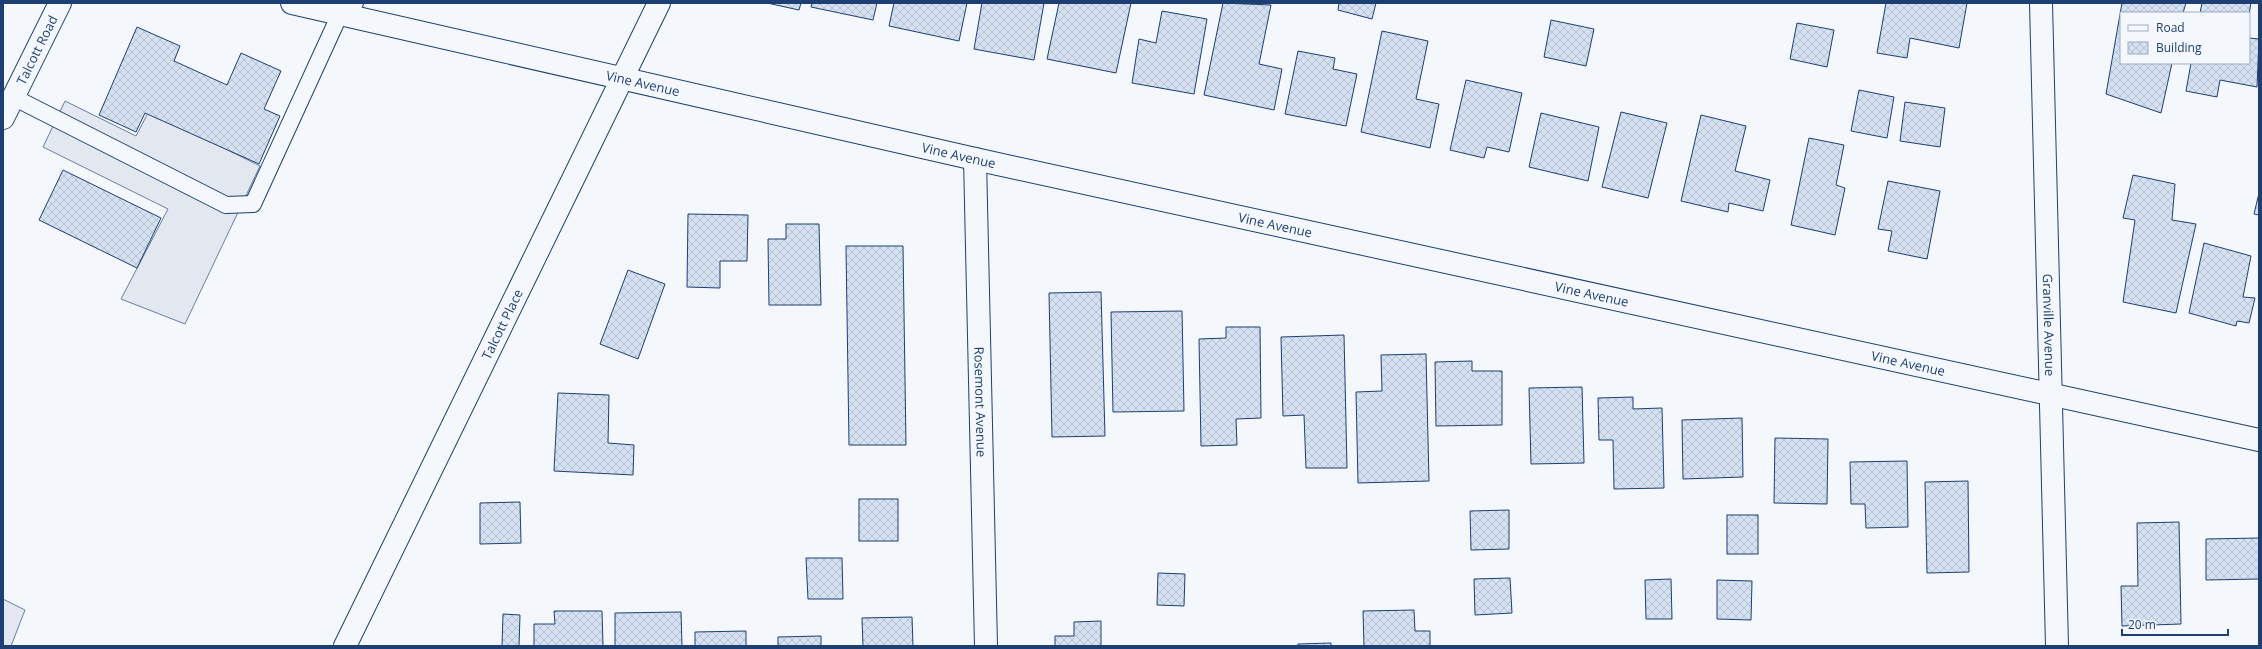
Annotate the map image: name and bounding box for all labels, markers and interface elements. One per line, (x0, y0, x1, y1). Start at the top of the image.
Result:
street label: Talcott Road (12, 12, 62, 88)
legend (2120, 12, 2250, 64)
text: Road (2156, 19, 2185, 36)
text: Building (2156, 39, 2202, 56)
street label: Vine Avenue (604, 66, 682, 100)
street label: Vine Avenue (920, 138, 997, 172)
street label: Vine Avenue (1237, 208, 1314, 242)
street label: Granville Avenue (2039, 273, 2059, 376)
street label: Vine Avenue (1553, 277, 1630, 311)
street label: Talcott Place (477, 286, 527, 363)
street label: Rosemont Avenue (970, 346, 991, 457)
street label: Vine Avenue (1870, 346, 1947, 380)
scale bar (2122, 611, 2228, 637)
text: 20 m (2128, 616, 2156, 633)

